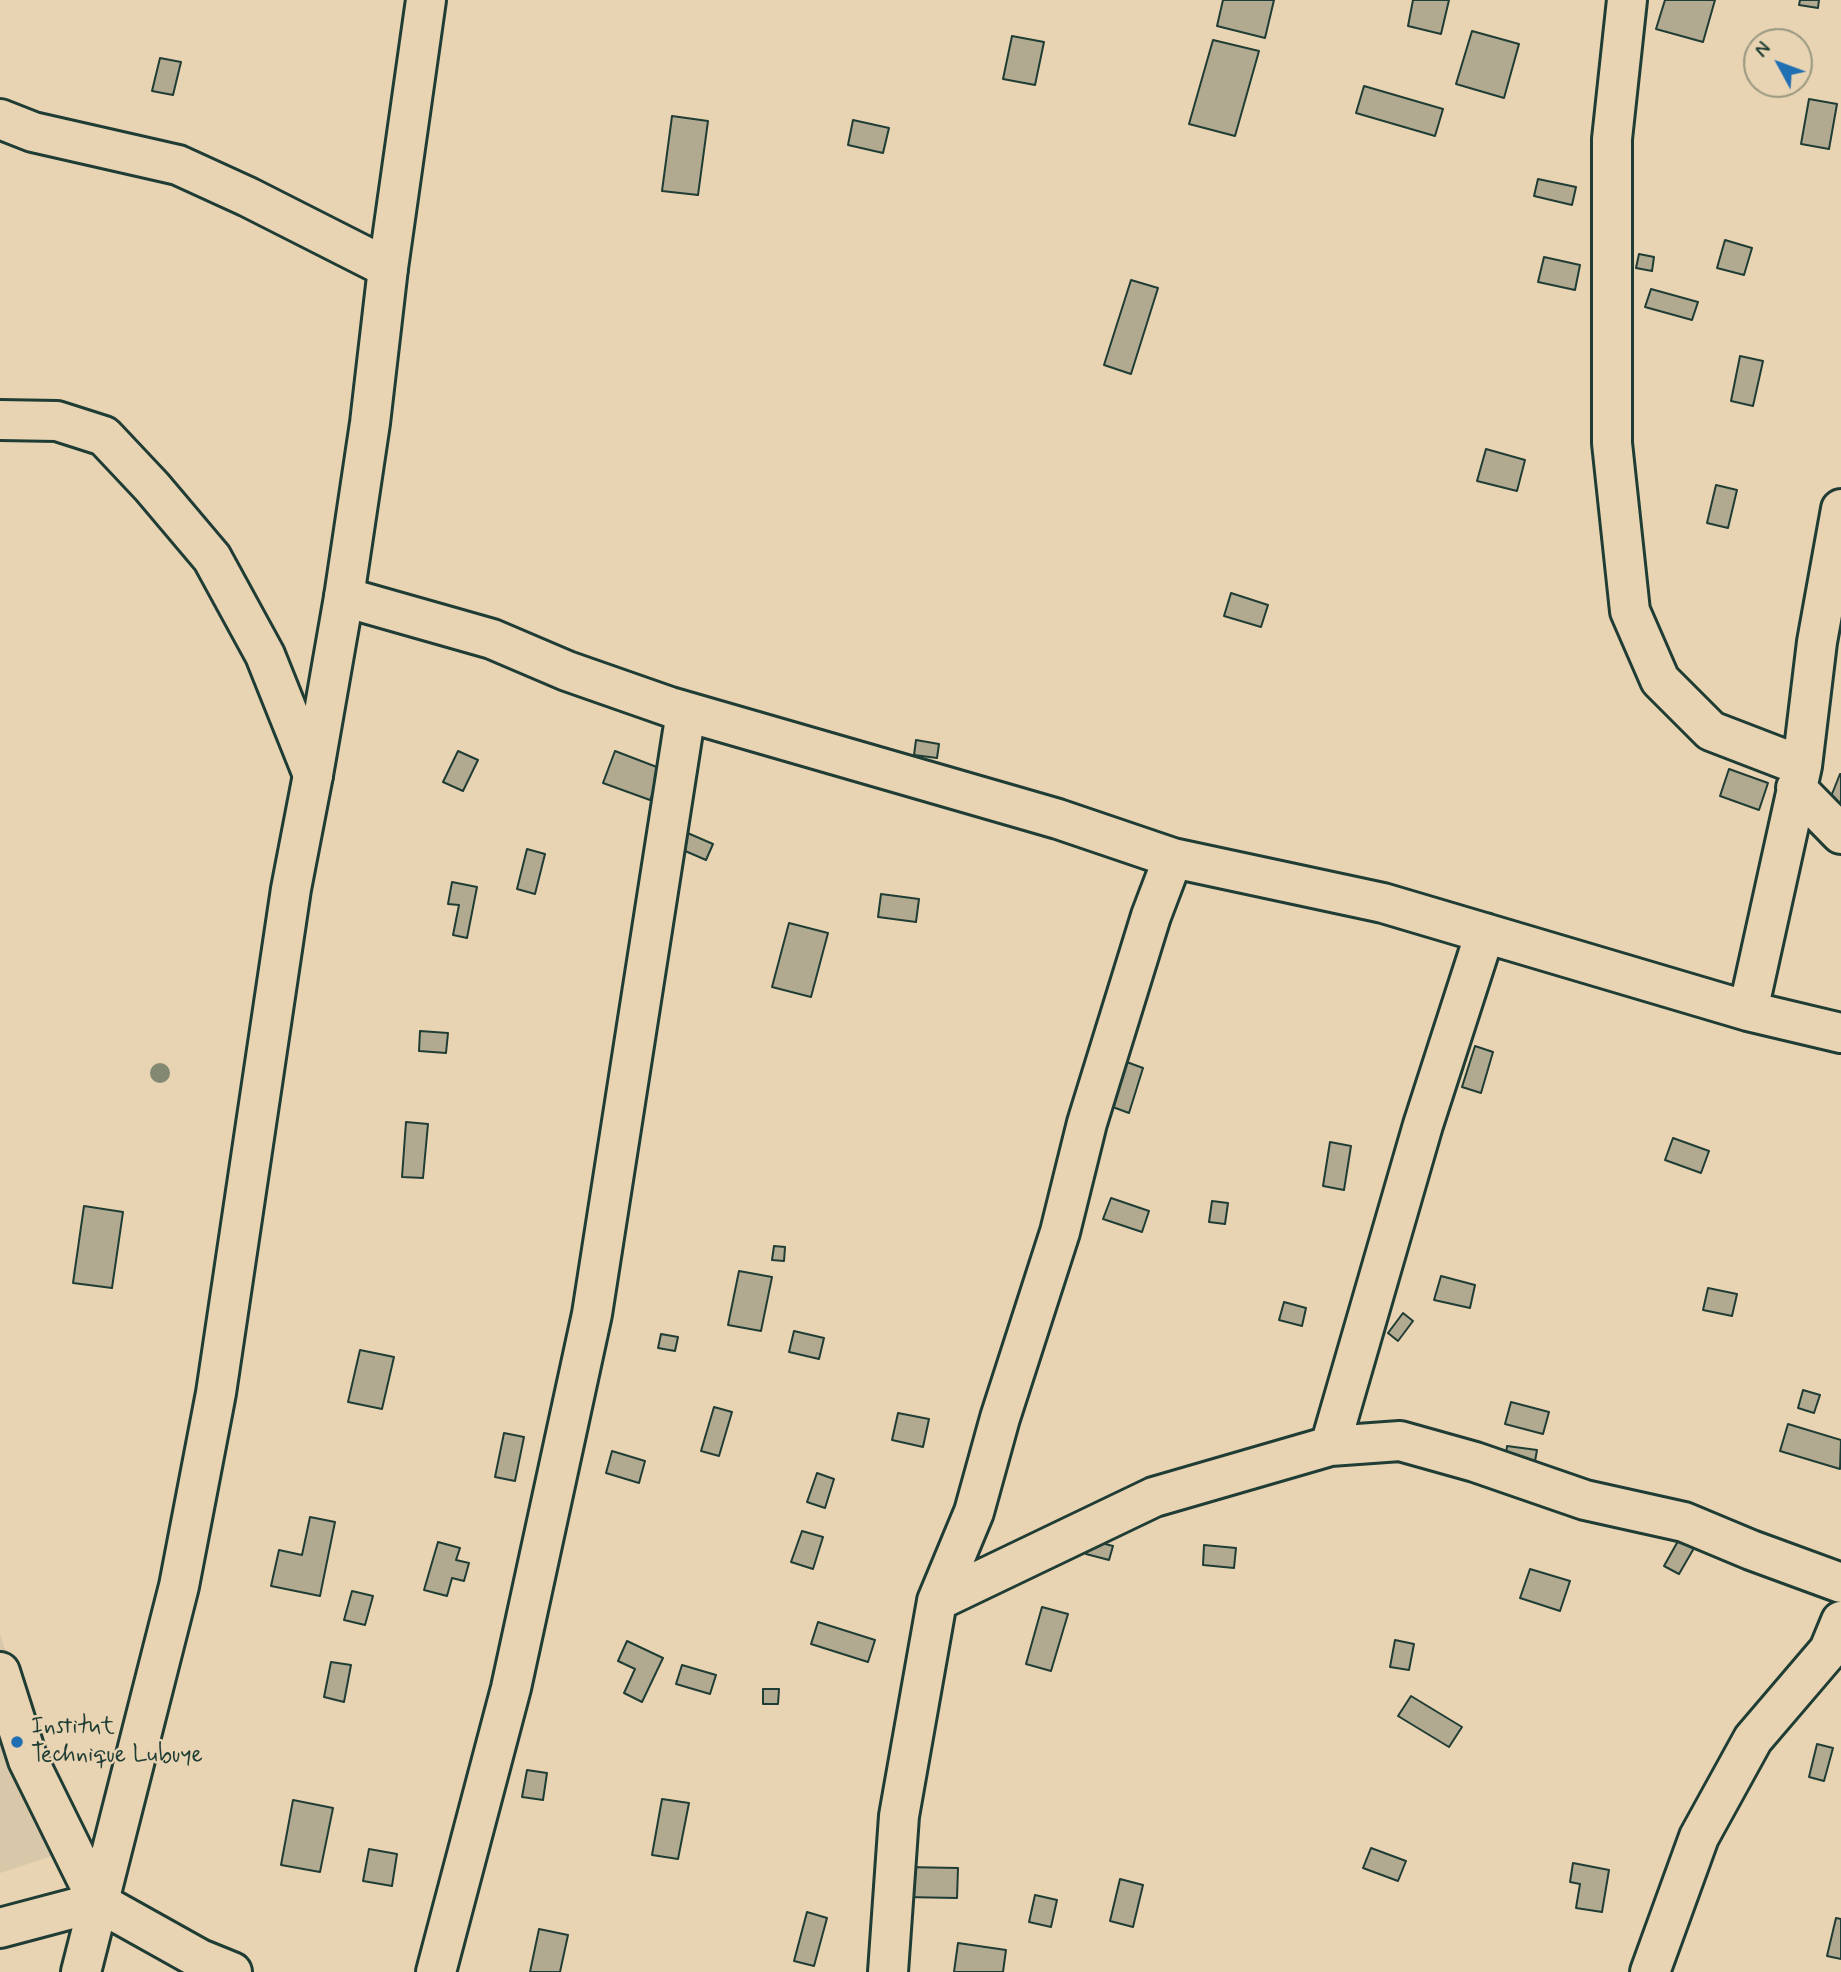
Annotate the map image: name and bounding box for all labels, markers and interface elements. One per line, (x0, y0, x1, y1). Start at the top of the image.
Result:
north arrow (1743, 28, 1813, 98)
text: N (1750, 37, 1777, 63)
place label: Institut Technique Lubuye (31, 1714, 203, 1770)
marker: Institut Technique Lubuye (9, 1734, 25, 1750)

